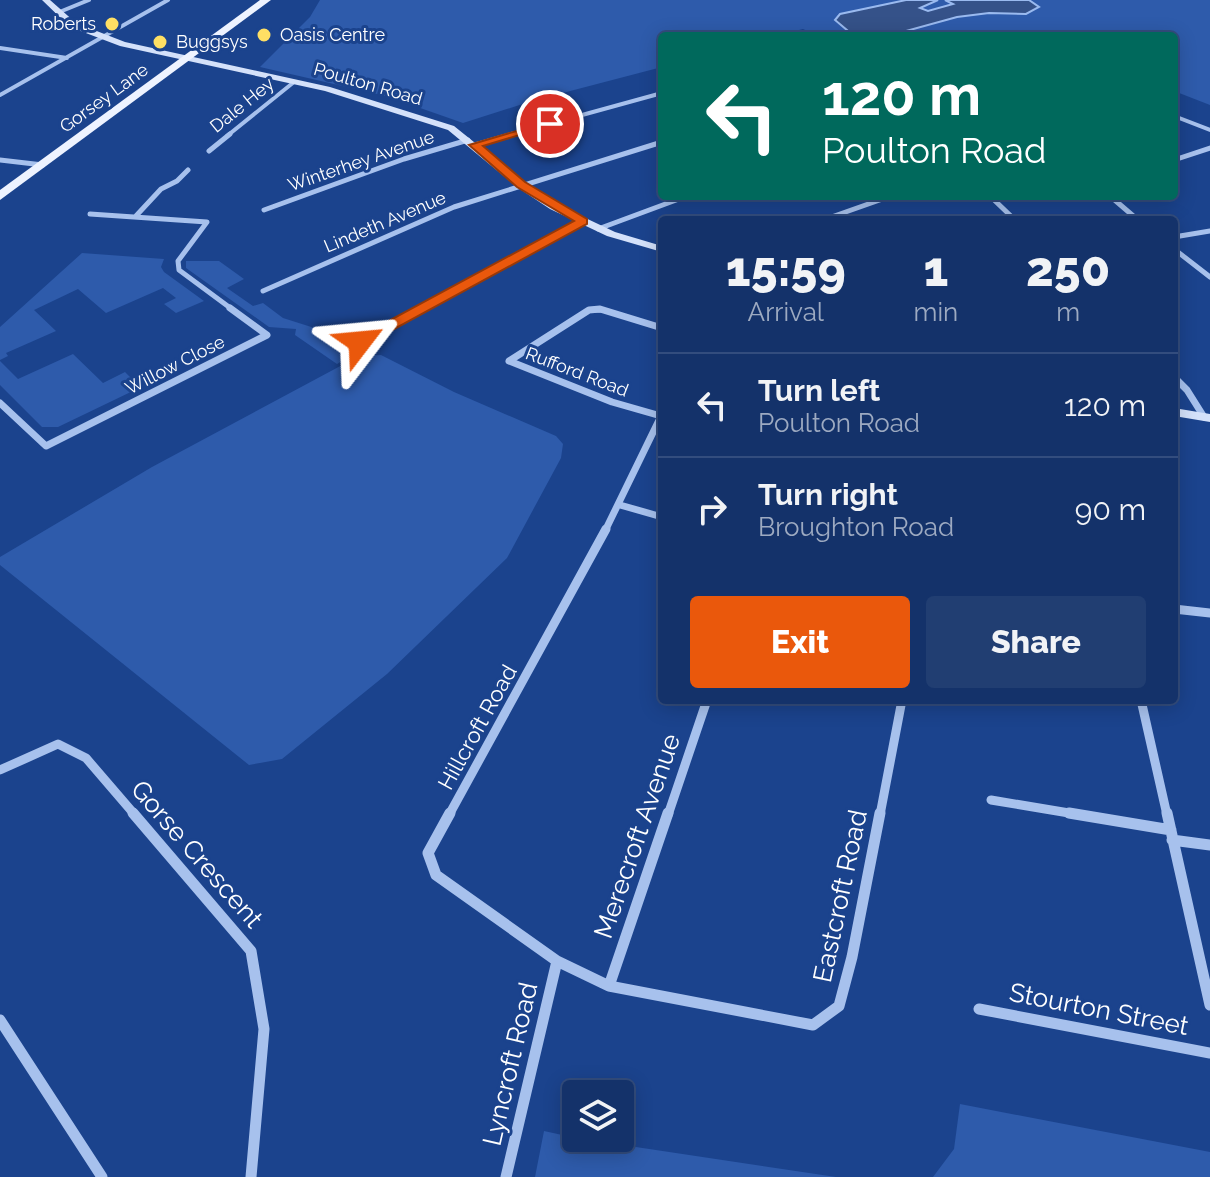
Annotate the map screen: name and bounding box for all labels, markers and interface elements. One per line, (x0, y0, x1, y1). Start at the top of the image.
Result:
place label: Roberts (31, 13, 96, 34)
marker: Roberts (103, 15, 121, 33)
place label: Oasis Centre (280, 24, 386, 45)
marker: Oasis Centre (255, 26, 273, 44)
place label: Buggsys (176, 31, 248, 52)
marker: Buggsys (151, 33, 169, 51)
street label: Gorsey Lane (55, 58, 152, 137)
street label: Poulton Road (311, 58, 425, 109)
text: 120 m (822, 62, 981, 128)
icon: left (690, 64, 794, 168)
street label: Dale Hey (206, 72, 278, 137)
pin (516, 90, 584, 158)
icon: arrive (528, 102, 572, 146)
street label: Winterhey Avenue (285, 126, 437, 195)
text: Poulton Road (822, 129, 1046, 171)
street label: Lindeth Avenue (321, 186, 449, 257)
text: 15:59 (726, 241, 846, 297)
text: 1 (923, 241, 948, 297)
text: 250 (1026, 241, 1110, 297)
text: Arrival (748, 297, 824, 327)
text: min (913, 297, 958, 327)
text: m (1056, 297, 1080, 327)
position arrow (318, 300, 402, 384)
street label: Willow Close (122, 330, 228, 399)
street label: Rufford Road (523, 342, 631, 401)
text: Turn left (758, 373, 880, 408)
icon: left (690, 383, 734, 427)
text: 120 m (1064, 388, 1146, 423)
text: Poulton Road (758, 408, 920, 438)
text: Turn right (758, 477, 898, 512)
icon: right (690, 487, 734, 531)
text: 90 m (1075, 492, 1146, 527)
text: Broughton Road (758, 512, 954, 542)
button: Exit (690, 596, 910, 688)
button: Share (926, 596, 1146, 688)
street label: Hillcroft Road (432, 660, 522, 794)
street label: Merecroft Avenue (588, 730, 686, 942)
street label: Gorse Crescent (125, 774, 269, 934)
street label: Eastcroft Road (807, 807, 873, 985)
street label: Stourton Street (1007, 977, 1191, 1041)
street label: Lyncroft Road (477, 979, 543, 1149)
map controls (562, 1080, 634, 1152)
button: layers (562, 1080, 634, 1152)

